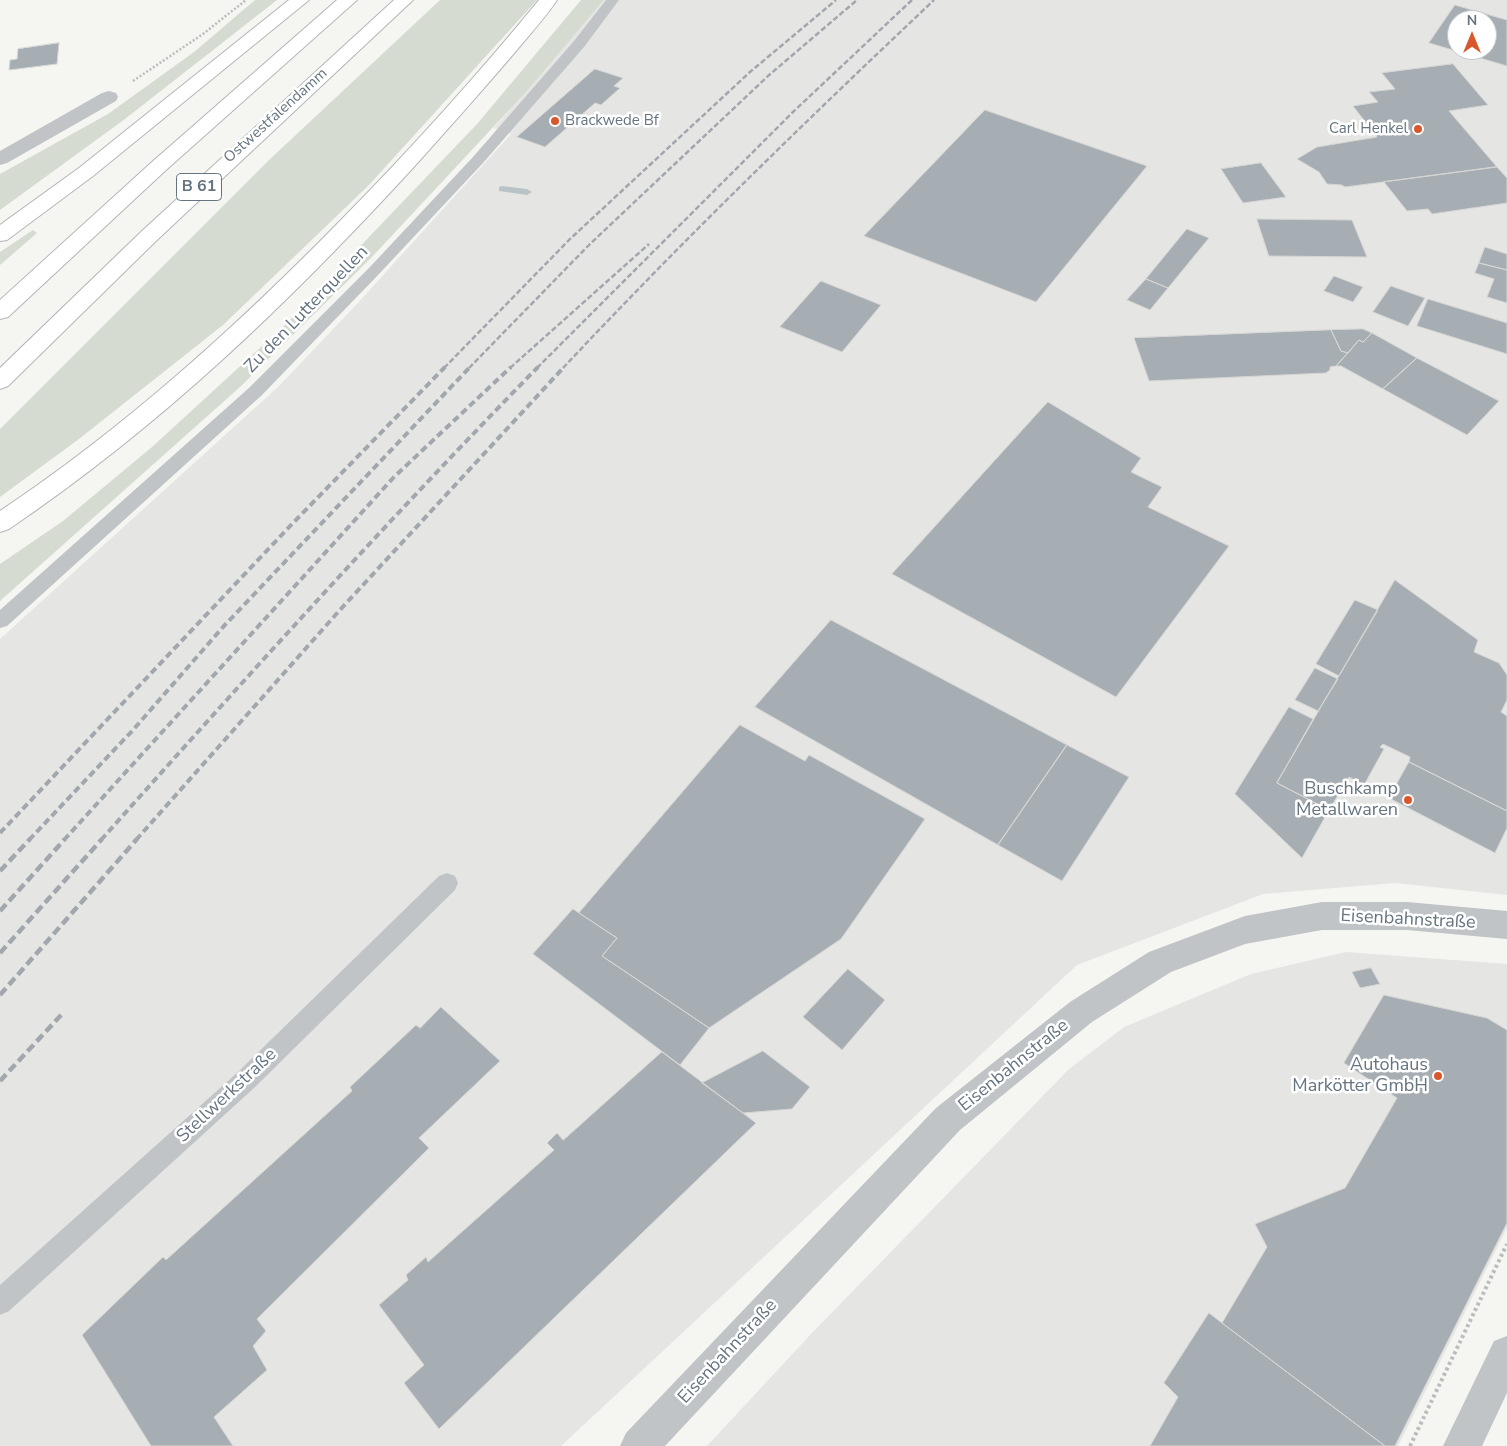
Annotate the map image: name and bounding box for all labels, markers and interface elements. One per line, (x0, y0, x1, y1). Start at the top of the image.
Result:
north arrow (1447, 10, 1497, 60)
text: N (1467, 11, 1477, 30)
street label: Ostwestfalendamm (221, 65, 331, 167)
place label: Brackwede Bf (565, 112, 659, 130)
marker: Brackwede Bf (549, 115, 561, 127)
place label: Carl Henkel (1329, 120, 1408, 138)
marker: Carl Henkel (1412, 123, 1424, 135)
road number: B 61 (176, 173, 222, 200)
street label: Zu den Lutterquellen (241, 242, 373, 378)
place label: Buschkamp Metallwaren (1296, 779, 1398, 822)
marker: Buschkamp Metallwaren (1402, 794, 1414, 806)
street label: Eisenbahnstraße (1340, 906, 1476, 934)
street label: Eisenbahnstraße (955, 1015, 1073, 1117)
street label: Stellwerkstraße (173, 1044, 281, 1148)
place label: Autohaus Markötter GmbH (1292, 1055, 1428, 1098)
marker: Autohaus Markötter GmbH (1432, 1070, 1444, 1082)
street label: Eisenbahnstraße (674, 1295, 782, 1409)

